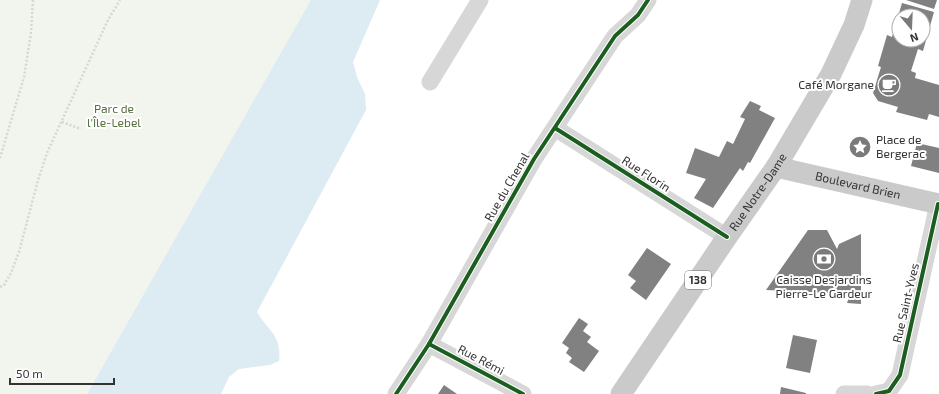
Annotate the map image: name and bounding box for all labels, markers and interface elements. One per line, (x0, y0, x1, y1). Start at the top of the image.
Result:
north arrow (891, 8, 931, 48)
text: N (908, 30, 920, 45)
cafe icon: Café Morgane (876, 72, 902, 98)
place label: Café Morgane (798, 77, 874, 91)
park label: Parc de l'Île-Lebel (87, 101, 141, 129)
place label: Place de Bergerac (876, 132, 925, 160)
place icon: Place de Bergerac (847, 134, 873, 160)
street label: Rue du Chenal (481, 149, 532, 223)
street label: Rue Notre-Dame (726, 150, 789, 233)
street label: Rue Florin (620, 152, 673, 194)
street label: Boulevard Brien (814, 168, 902, 201)
bank icon: Caisse Desjardins Pierre-Le Gardeur (811, 246, 837, 272)
street label: Rue Saint-Yves (889, 262, 921, 344)
road number: 138 (685, 271, 711, 289)
place label: Caisse Desjardins Pierre-Le Gardeur (776, 272, 873, 300)
street label: Rue Rémi (456, 341, 507, 377)
scale bar (10, 360, 114, 386)
text: 50 m (16, 366, 43, 380)

